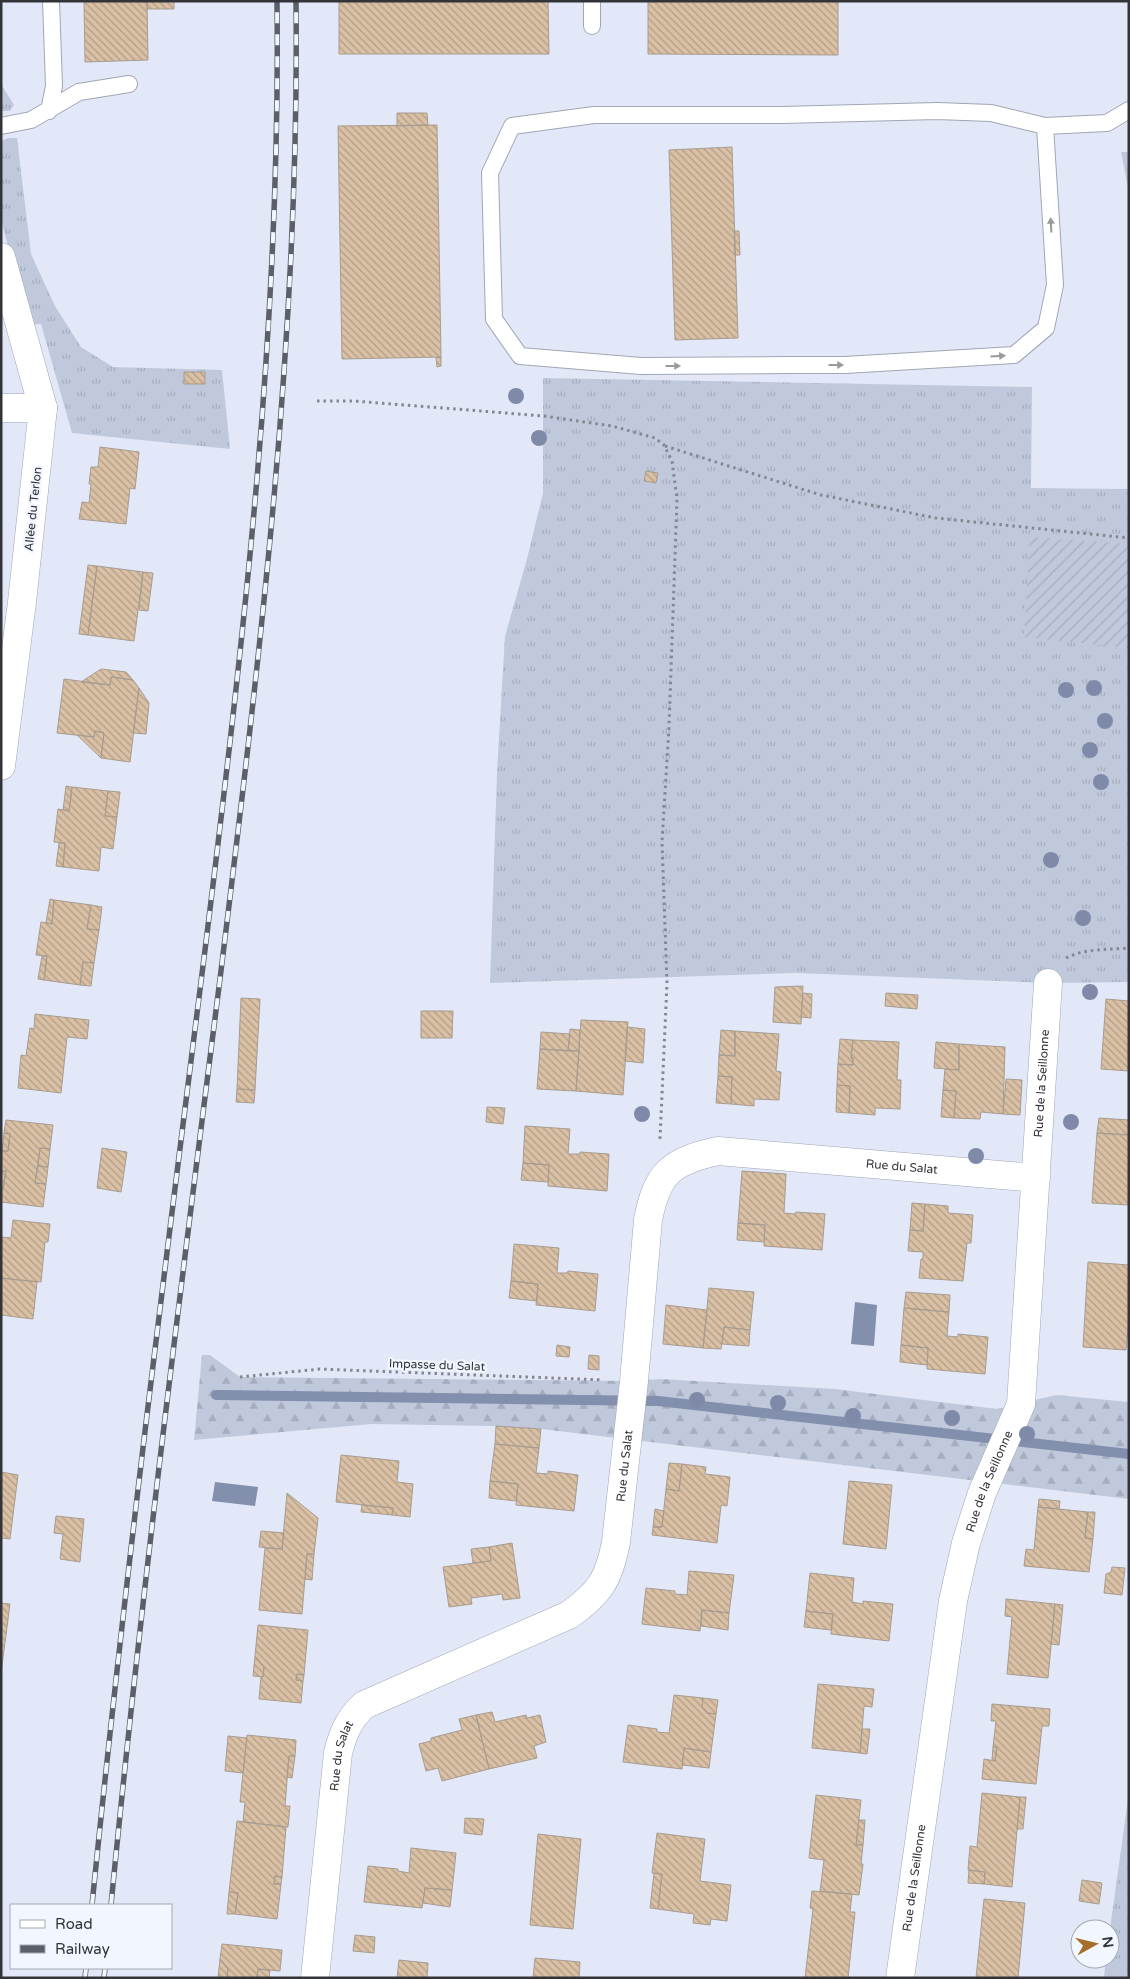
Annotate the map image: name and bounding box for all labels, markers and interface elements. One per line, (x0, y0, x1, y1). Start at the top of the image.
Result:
one-way arrow (1047, 216, 1055, 232)
one-way arrow (990, 352, 1006, 360)
one-way arrow (828, 361, 844, 369)
one-way arrow (665, 362, 681, 370)
street label: Allée du Terlon (22, 466, 44, 552)
street label: Rue de la Seillonne (1031, 1029, 1052, 1138)
street label: Rue du Salat (865, 1157, 939, 1177)
street label: Impasse du Salat (389, 1356, 486, 1374)
street label: Rue de la Seillonne (963, 1428, 1016, 1534)
street label: Rue du Salat (614, 1429, 636, 1503)
street label: Rue du Salat (327, 1718, 356, 1792)
street label: Rue de la Seillonne (900, 1823, 929, 1932)
legend (10, 1904, 172, 1969)
text: Road (55, 1915, 93, 1933)
north arrow (1070, 1919, 1120, 1969)
text: N (1098, 1936, 1117, 1949)
text: Railway (55, 1940, 110, 1958)

